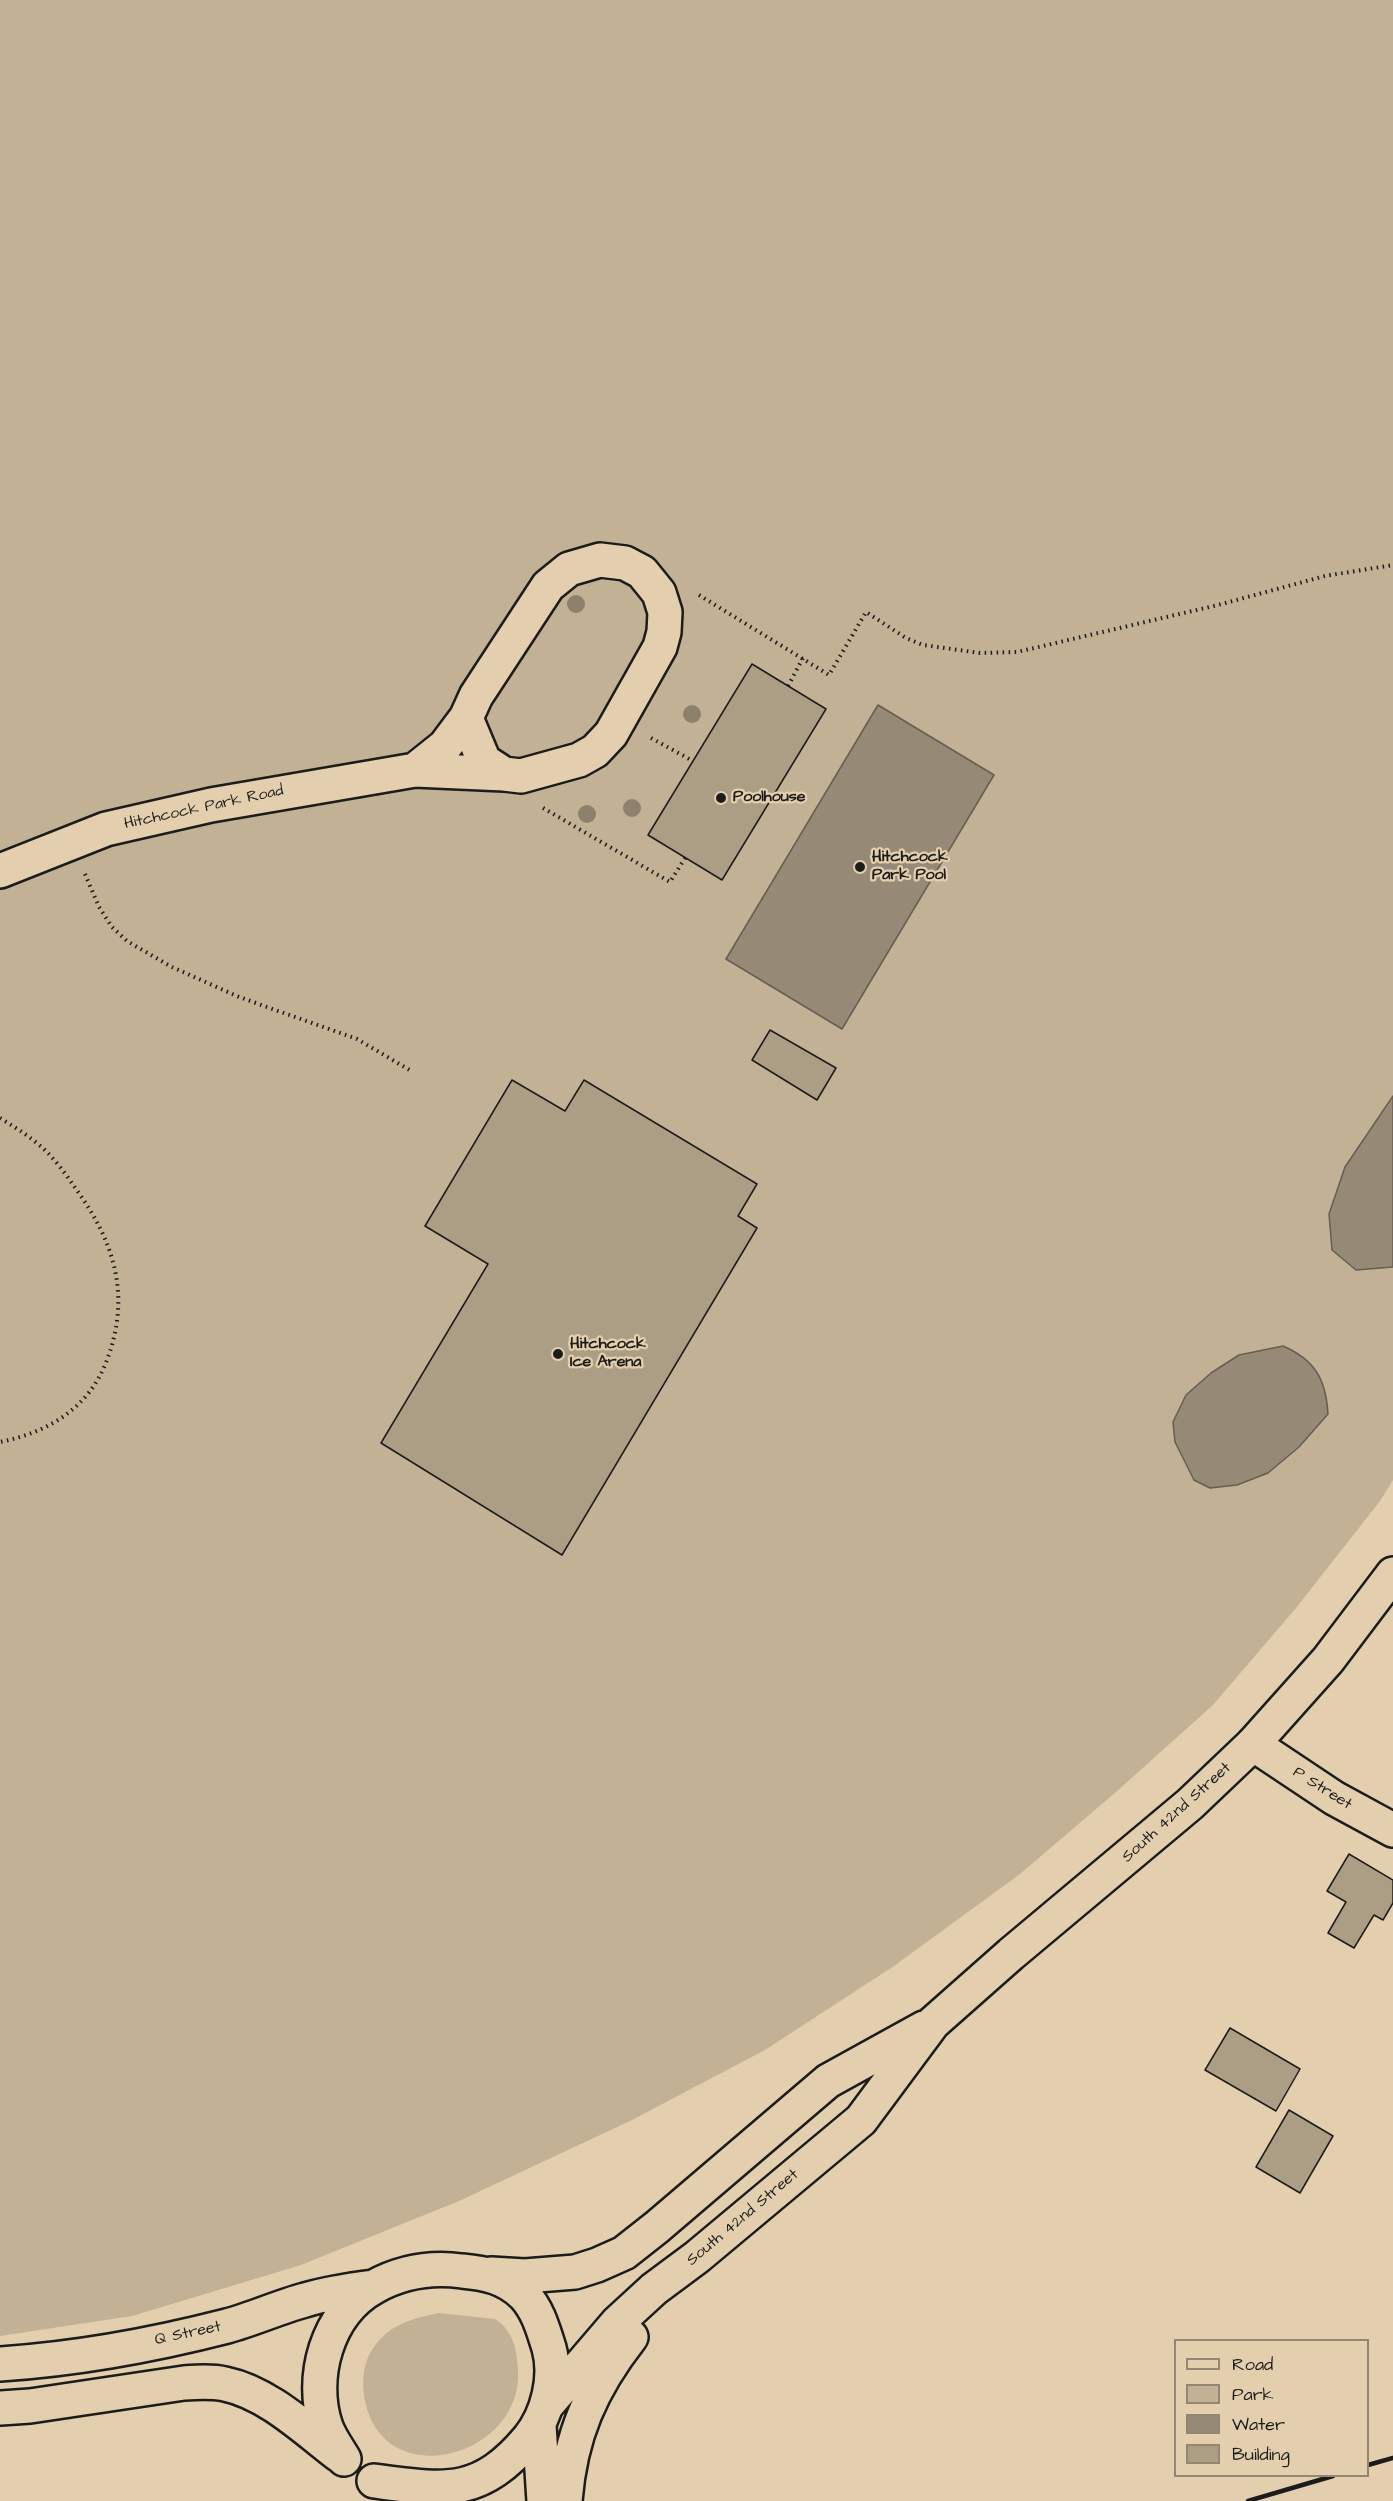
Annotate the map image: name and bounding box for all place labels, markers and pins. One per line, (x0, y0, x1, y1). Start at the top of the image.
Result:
place label: Poolhouse (733, 788, 805, 808)
marker: Poolhouse (714, 791, 728, 805)
place label: Hitchcock Park Pool (872, 848, 948, 886)
marker: Hitchcock Park Pool (853, 860, 867, 874)
place label: Hitchcock Ice Arena (570, 1335, 646, 1373)
marker: Hitchcock Ice Arena (551, 1347, 565, 1361)

